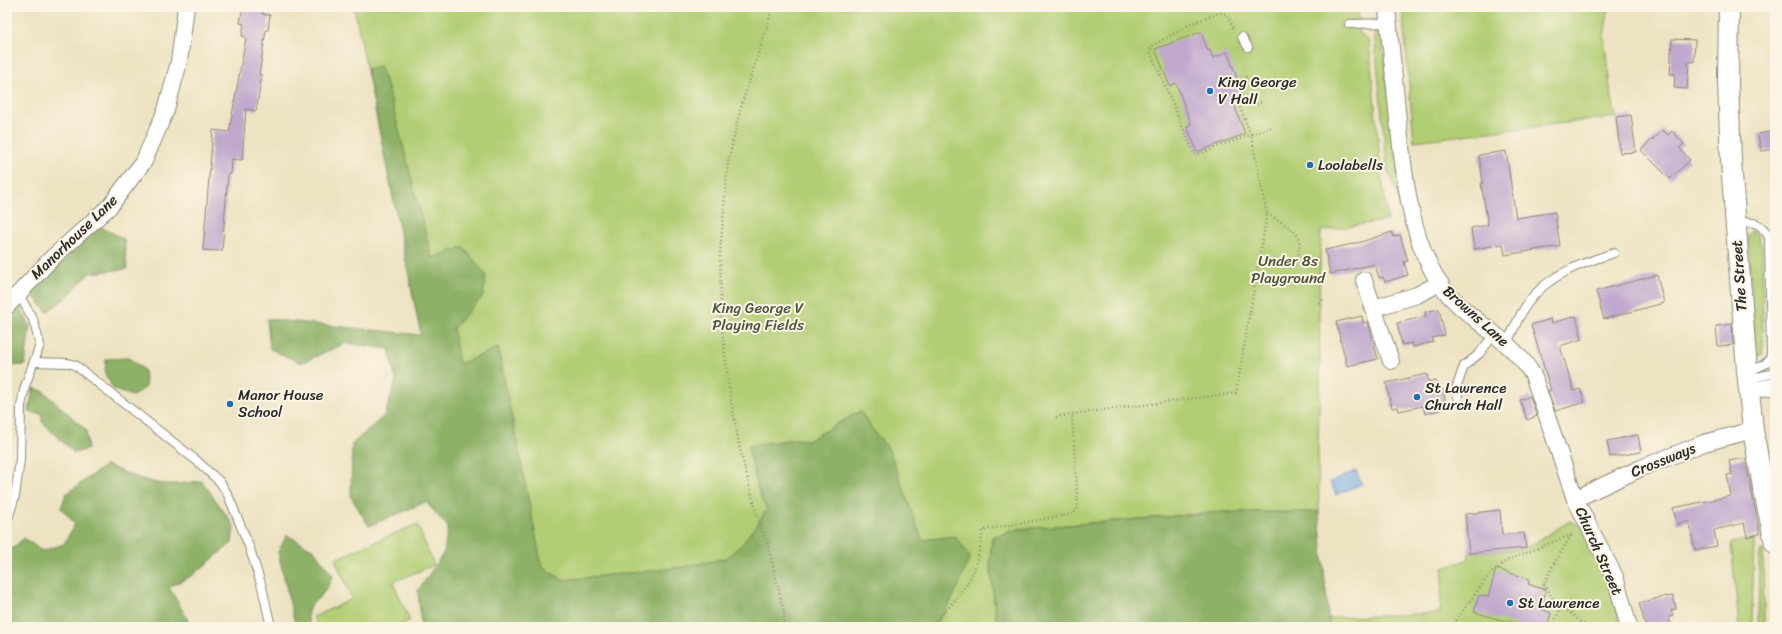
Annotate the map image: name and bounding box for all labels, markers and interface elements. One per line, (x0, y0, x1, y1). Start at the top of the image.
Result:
place label: King George V Hall (1218, 69, 1297, 112)
marker: King George V Hall (1205, 86, 1215, 96)
place label: Loolabells (1318, 152, 1383, 178)
marker: Loolabells (1305, 160, 1315, 170)
street label: Manorhouse Lane (24, 188, 124, 286)
street label: The Street (1724, 239, 1754, 313)
park label: Under 8s Playground (1251, 248, 1326, 291)
street label: Browns Lane (1437, 279, 1515, 353)
park label: King George V Playing Fields (712, 295, 804, 338)
place label: St Lawrence Church Hall (1425, 375, 1506, 418)
place label: Manor House School (238, 382, 324, 425)
marker: St Lawrence Church Hall (1412, 392, 1422, 402)
marker: Manor House School (225, 399, 235, 409)
street label: Crossways (1627, 435, 1700, 485)
street label: Church Street (1568, 502, 1630, 600)
place label: St Lawrence (1518, 590, 1599, 616)
marker: St Lawrence (1505, 598, 1515, 608)

